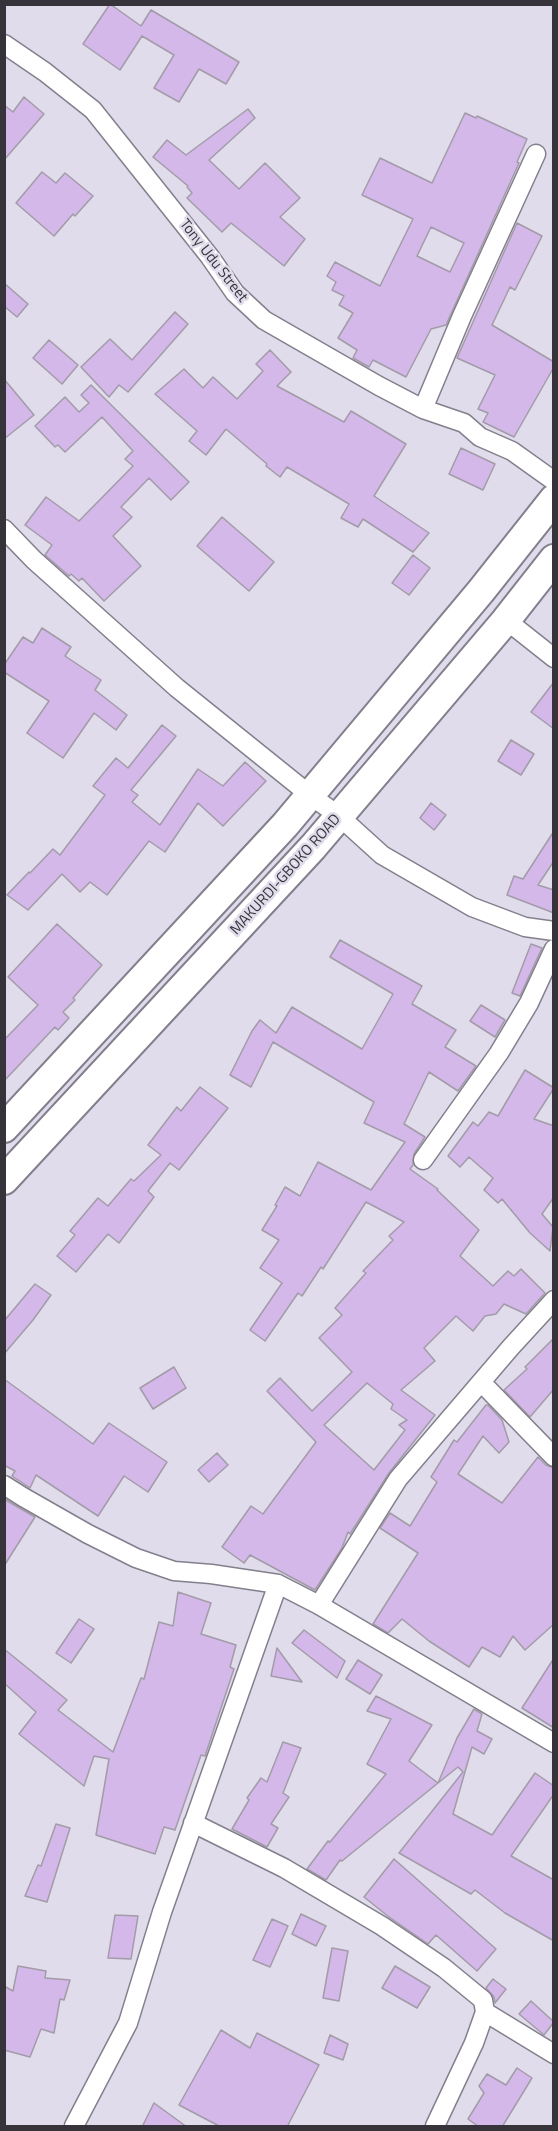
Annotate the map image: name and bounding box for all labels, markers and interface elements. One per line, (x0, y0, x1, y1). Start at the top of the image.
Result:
street label: Tony Udu Street (175, 216, 251, 306)
street label: MAKURDI-GBOKO ROAD (227, 811, 345, 939)

